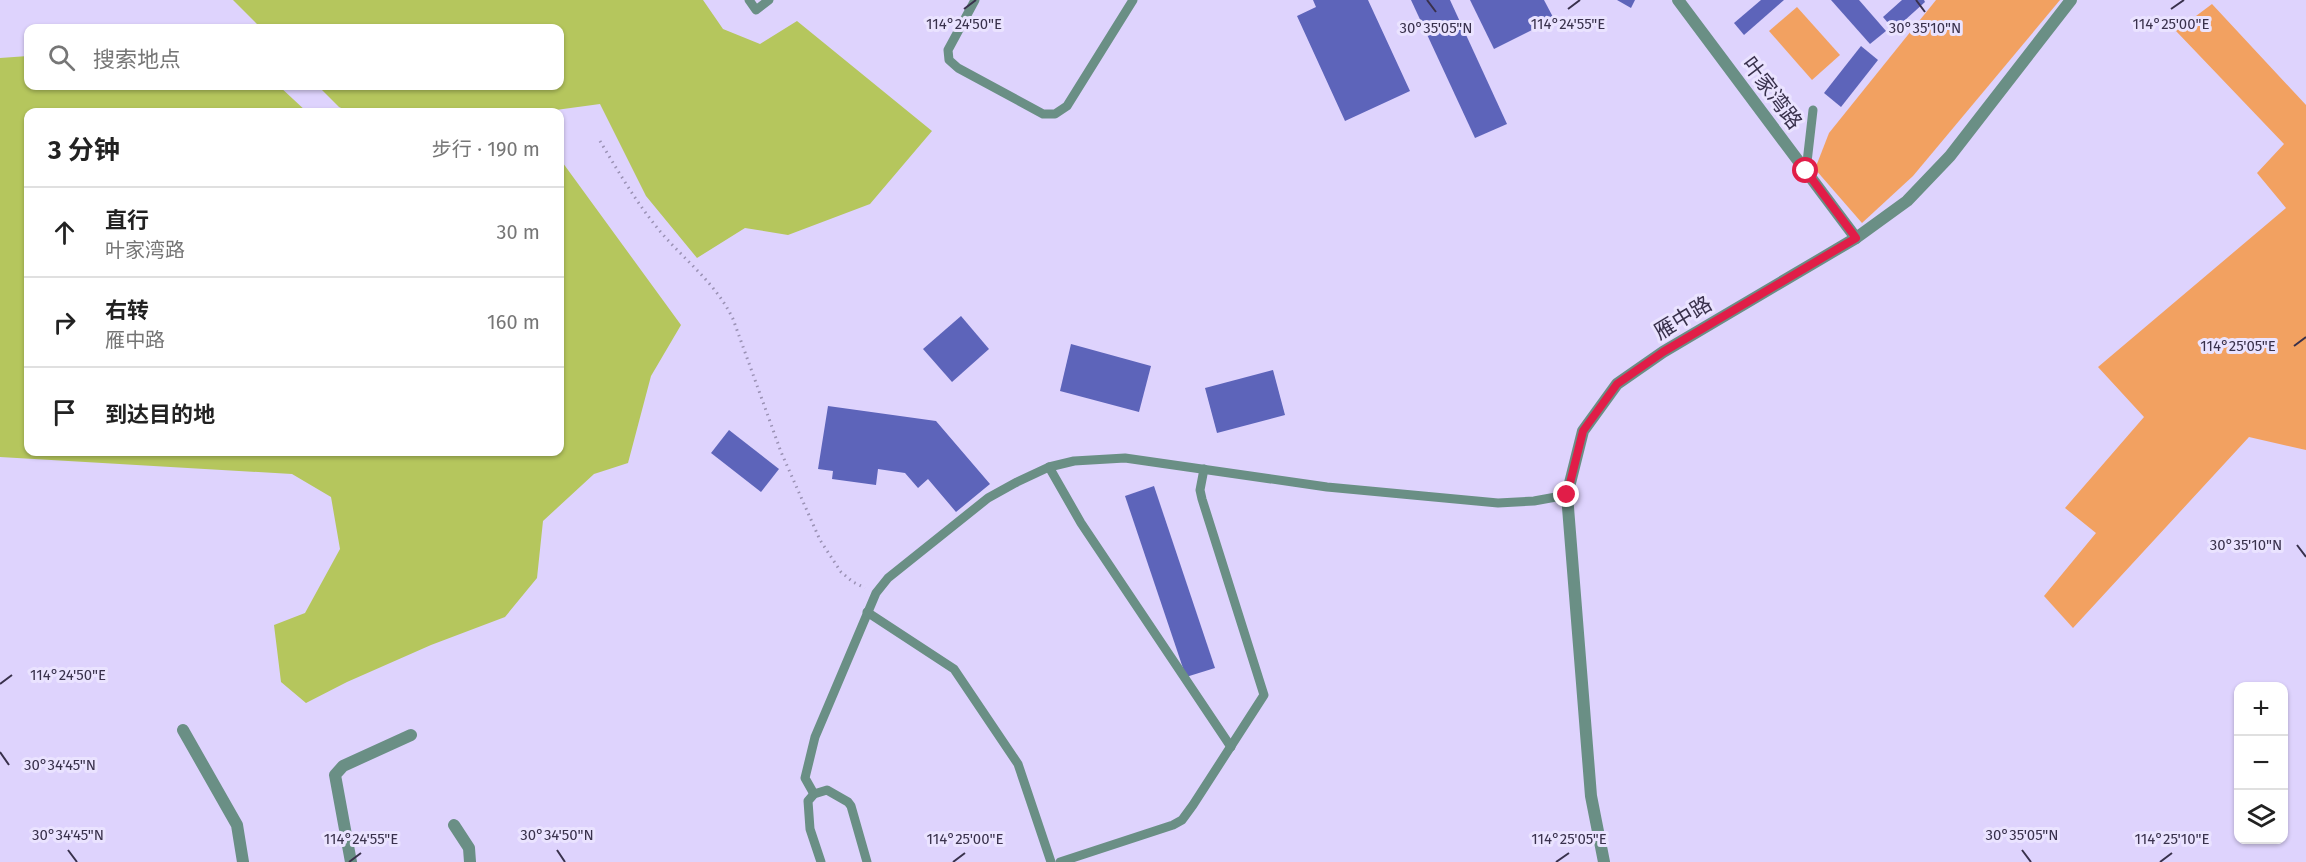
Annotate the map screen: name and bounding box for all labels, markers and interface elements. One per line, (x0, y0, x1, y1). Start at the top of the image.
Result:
text: 114°24'50"E (926, 15, 1002, 33)
text: 114°24'55"E (1531, 15, 1605, 33)
text: 114°25'00"E (2133, 15, 2209, 33)
text: 30°35'05"N (1399, 19, 1473, 37)
text: 30°35'10"N (1889, 19, 1961, 37)
search box (24, 24, 564, 90)
icon: search (45, 41, 78, 74)
text: 搜索地点 (93, 46, 181, 73)
street label: 叶家湾路 (1736, 52, 1808, 134)
text: 3 分钟 (48, 135, 120, 166)
text: 步行 · 190 m (432, 137, 540, 161)
route start (1792, 157, 1818, 183)
text: 直行 (105, 207, 149, 234)
icon: ahead (48, 216, 81, 249)
text: 30 m (496, 220, 540, 244)
text: 叶家湾路 (105, 238, 185, 262)
street label: 雁中路 (1649, 291, 1717, 345)
text: 右转 (105, 297, 149, 324)
icon: right (48, 306, 81, 339)
text: 160 m (487, 310, 540, 334)
text: 雁中路 (105, 328, 165, 352)
text: 114°25'05"E (2200, 337, 2276, 355)
icon: arrive (48, 396, 81, 429)
text: 到达目的地 (105, 401, 215, 428)
route end (1553, 481, 1579, 507)
text: 30°35'10"N (2210, 536, 2282, 554)
text: 114°24'50"E (30, 666, 106, 684)
map controls (2234, 682, 2288, 844)
button: + (2234, 682, 2288, 736)
button: − (2234, 736, 2288, 790)
text: 30°34'45"N (24, 756, 96, 774)
button: layers (2234, 790, 2288, 844)
text: 30°34'45"N (32, 826, 104, 844)
text: 30°34'50"N (520, 826, 594, 844)
text: 30°35'05"N (1985, 826, 2059, 844)
text: 114°24'55"E (324, 830, 398, 848)
text: 114°25'00"E (927, 830, 1003, 848)
text: 114°25'05"E (1531, 830, 1607, 848)
text: 114°25'10"E (2134, 830, 2210, 848)

